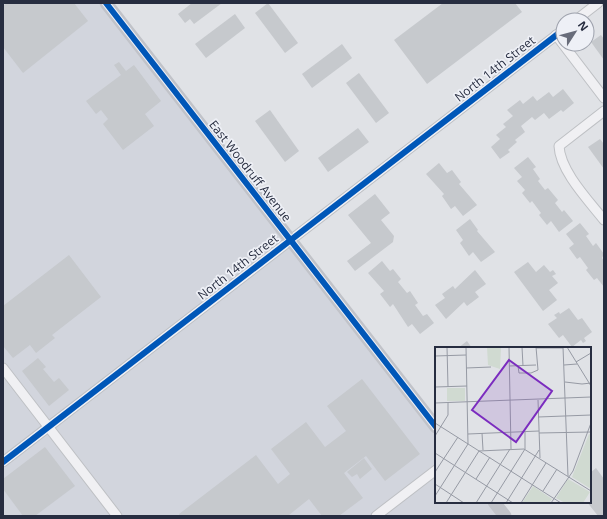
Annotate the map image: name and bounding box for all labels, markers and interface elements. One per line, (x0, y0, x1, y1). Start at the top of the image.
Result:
north arrow (555, 12, 595, 52)
text: N (575, 18, 592, 34)
street label: North 14th Street (451, 32, 539, 105)
street label: East Woodruff Avenue (205, 116, 296, 225)
street label: North 14th Street (194, 230, 282, 303)
inset map (435, 347, 591, 503)

